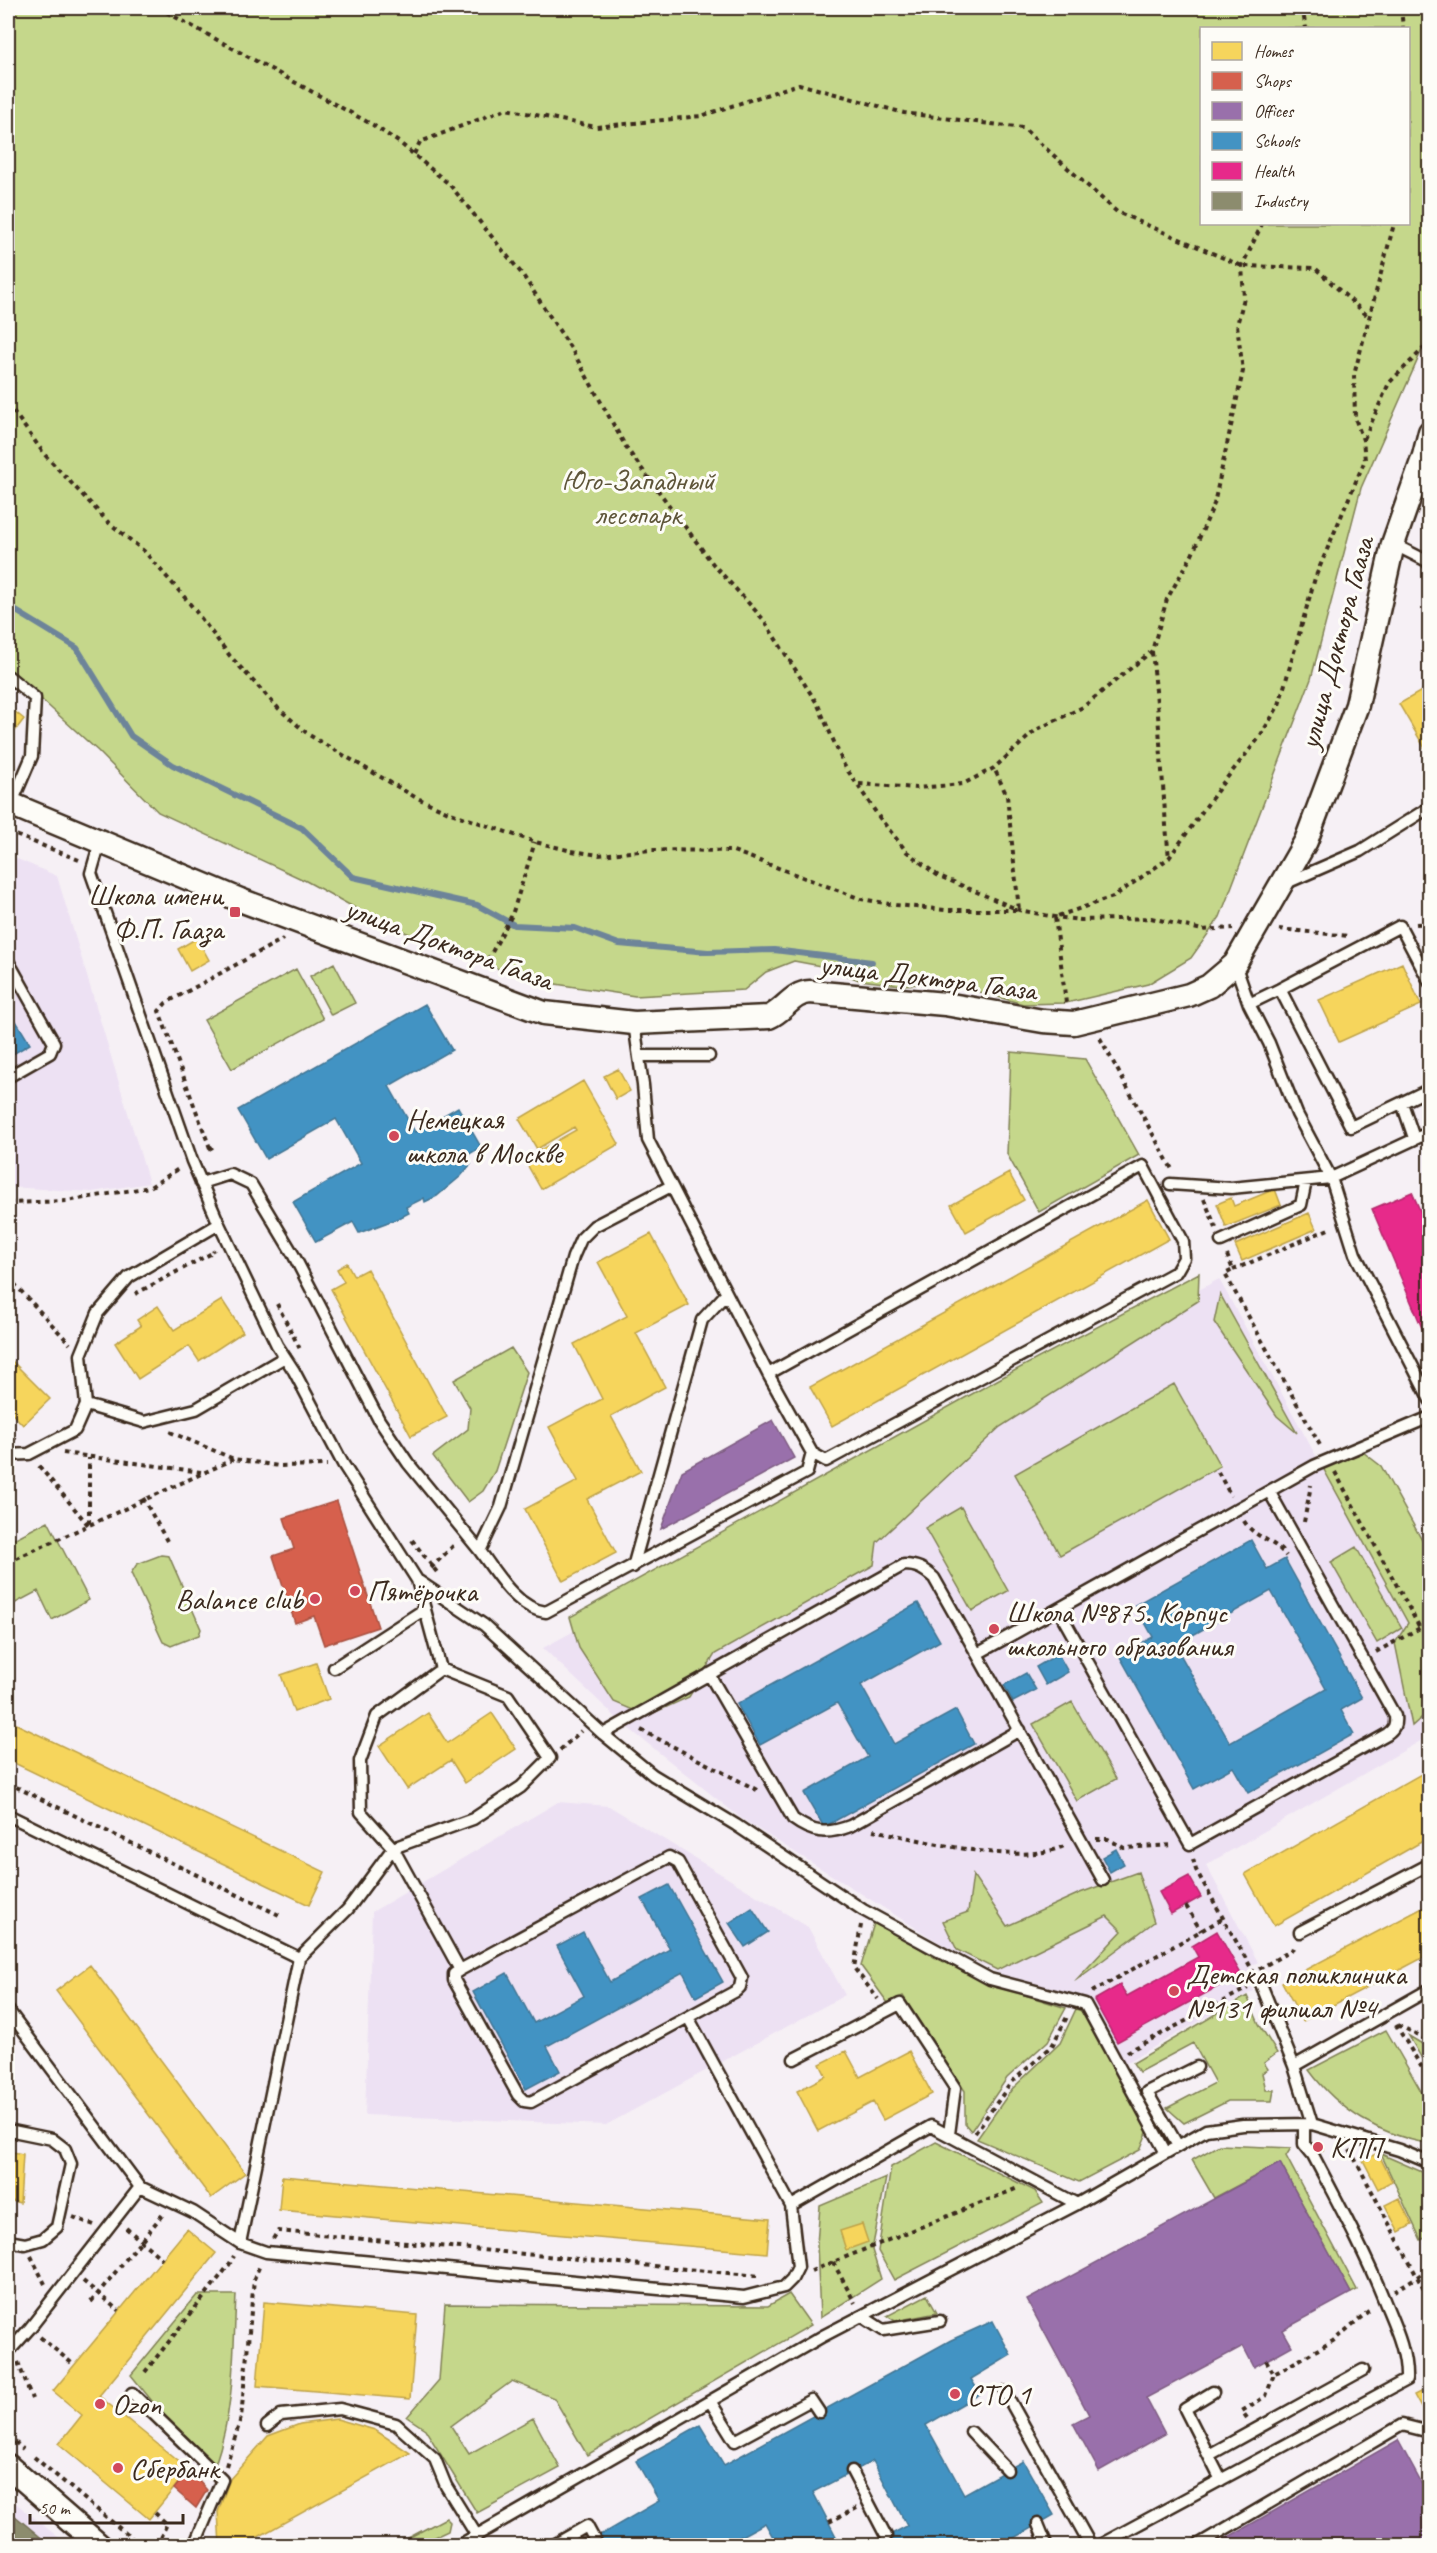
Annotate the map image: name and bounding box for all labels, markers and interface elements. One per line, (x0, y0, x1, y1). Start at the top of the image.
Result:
legend (1200, 27, 1410, 225)
text: Homes (1254, 40, 1294, 62)
text: Shops (1254, 70, 1293, 92)
text: Offices (1254, 100, 1295, 122)
text: Schools (1254, 130, 1301, 152)
text: Health (1254, 160, 1295, 182)
text: Industry (1254, 190, 1309, 212)
park label: Юго-Западный лесопарк (561, 461, 716, 533)
street label: улица Доктора Гааза (1289, 530, 1383, 755)
place label: Школа имени Ф.П. Гааза (88, 876, 226, 948)
street label: улица Доктора Гааза (338, 888, 560, 1000)
marker: Школа имени Ф.П. Гааза (228, 905, 242, 919)
street label: улица Доктора Гааза (816, 945, 1041, 1009)
place label: Немецкая школа в Москве (406, 1100, 564, 1172)
marker: Немецкая школа в Москве (387, 1129, 401, 1143)
place label: Пятёрочка (367, 1572, 479, 1610)
place label: Balance club (176, 1580, 305, 1618)
marker: Пятёрочка (348, 1584, 362, 1598)
marker: Balance club (308, 1592, 322, 1606)
place label: Школа №875. Корпус школьного образования (1006, 1593, 1235, 1665)
marker: Школа №875. Корпус школьного образования (987, 1622, 1001, 1636)
place label: Детская поликлиника №131 филиал №4 (1186, 1955, 1408, 2027)
marker: Детская поликлиника №131 филиал №4 (1167, 1984, 1181, 1998)
place label: КПП (1330, 2128, 1386, 2166)
marker: КПП (1311, 2140, 1325, 2154)
place label: СТО 1 (967, 2375, 1032, 2413)
place label: Ozon (112, 2385, 162, 2423)
marker: СТО 1 (948, 2387, 962, 2401)
marker: Ozon (93, 2397, 107, 2411)
place label: Сбербанк (130, 2449, 221, 2487)
marker: Сбербанк (111, 2461, 125, 2475)
scale bar (30, 2487, 183, 2525)
text: 50 m (39, 2497, 72, 2519)

